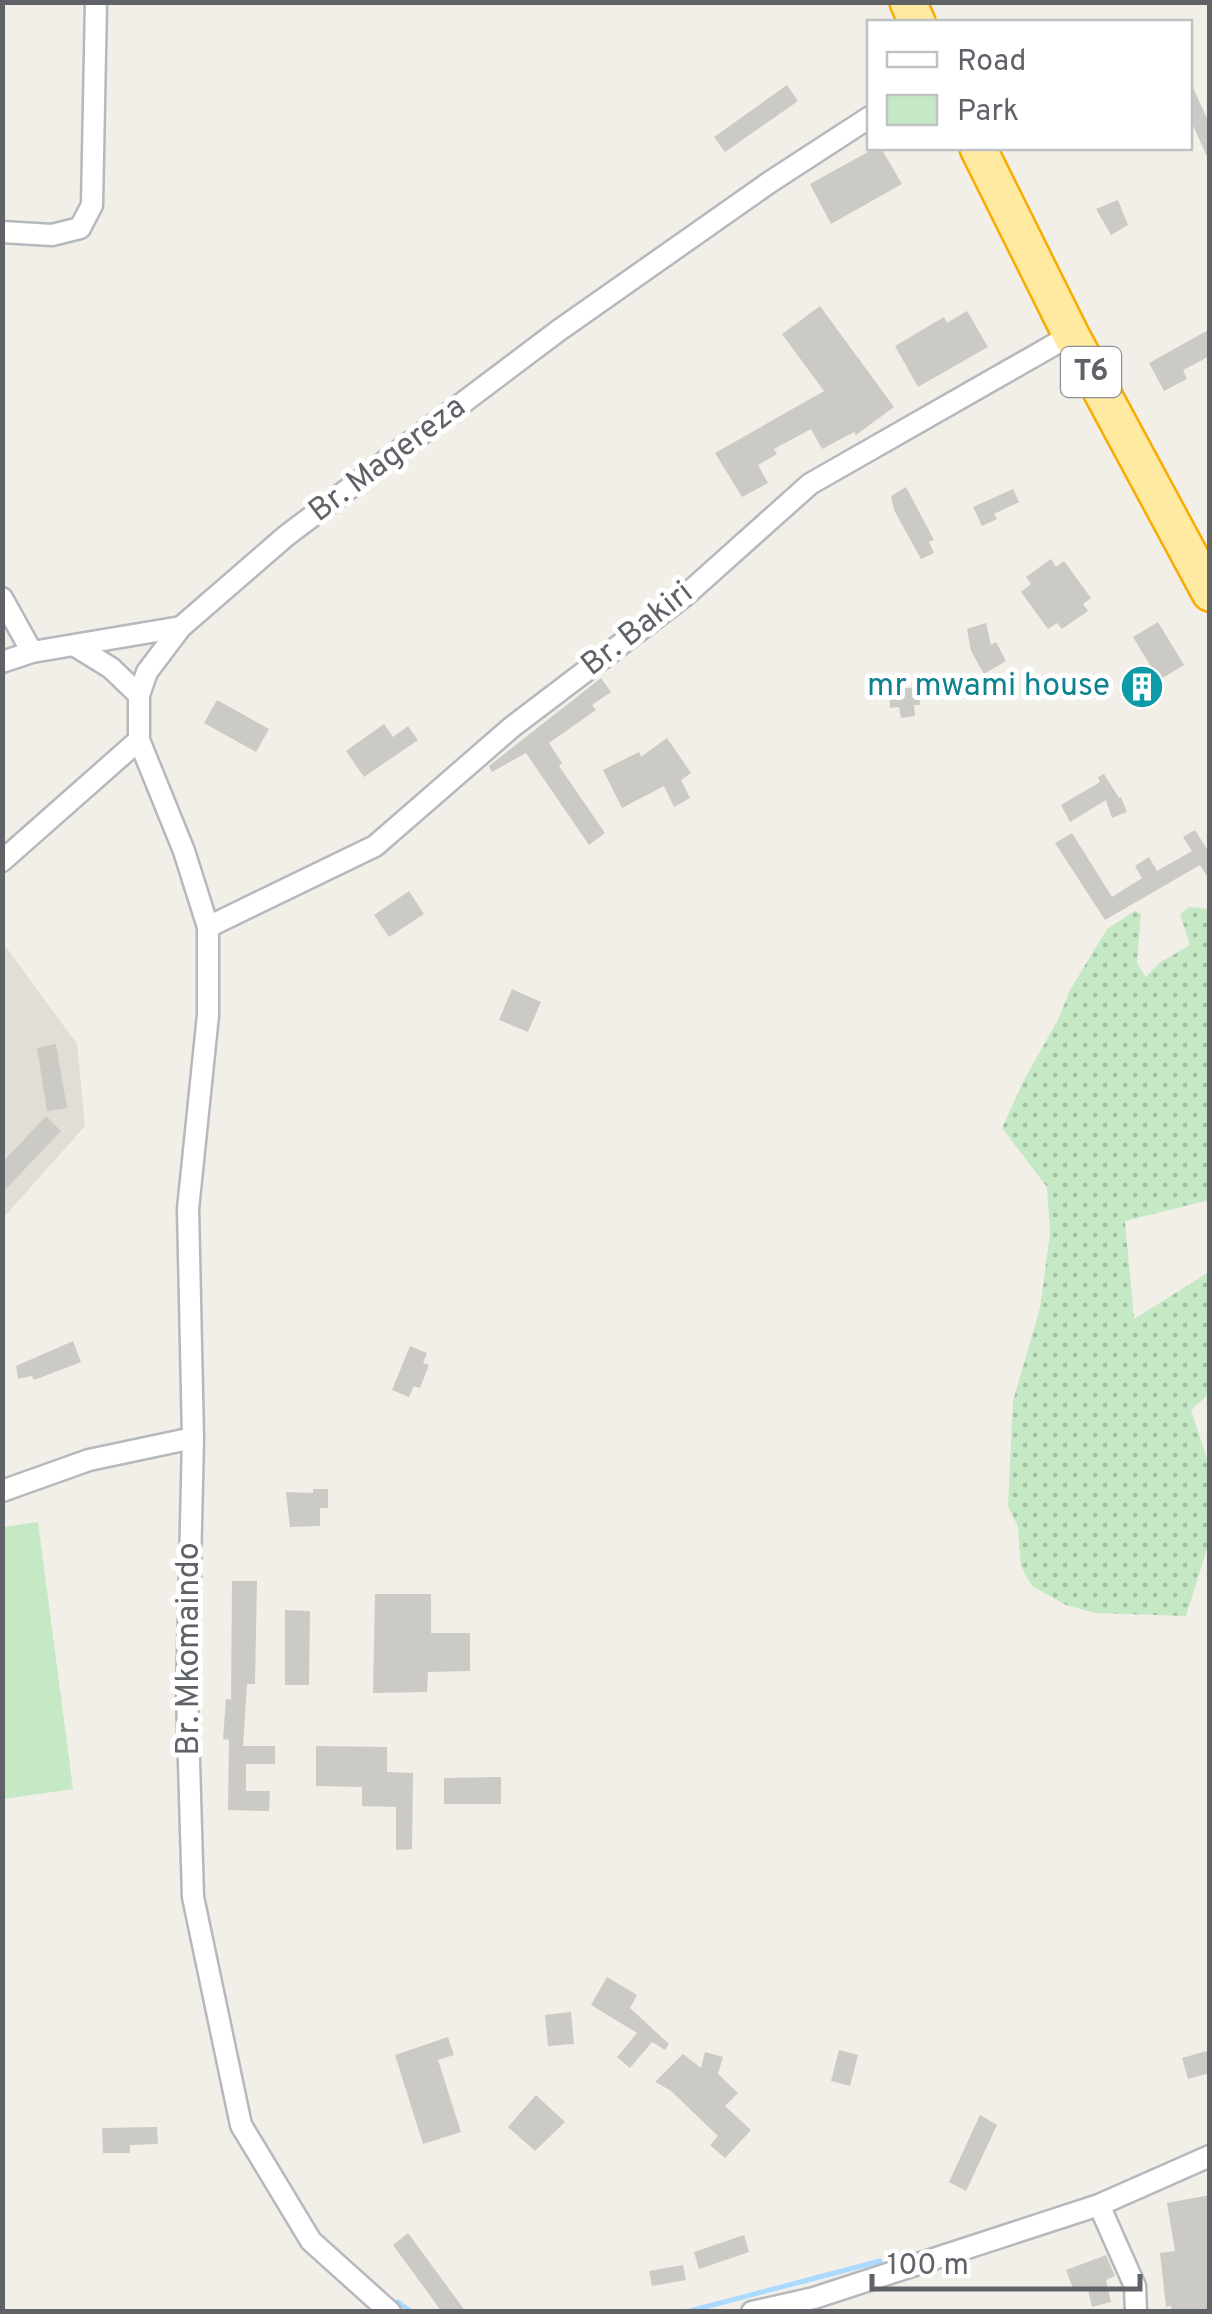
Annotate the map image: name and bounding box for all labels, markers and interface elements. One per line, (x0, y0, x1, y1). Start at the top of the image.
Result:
legend (867, 20, 1192, 150)
text: Road (957, 44, 1026, 81)
text: Park (957, 94, 1019, 131)
road number: T6 (1061, 347, 1121, 397)
street label: Br. Magereza (302, 388, 474, 532)
street label: Br. Bakiri (574, 574, 702, 686)
building icon: mr mwami house (1119, 664, 1165, 710)
place label: mr mwami house (867, 667, 1110, 707)
street label: Br. Mkomaindo (170, 1542, 210, 1756)
scale bar (872, 2229, 1140, 2291)
text: 100 m (887, 2248, 969, 2285)

